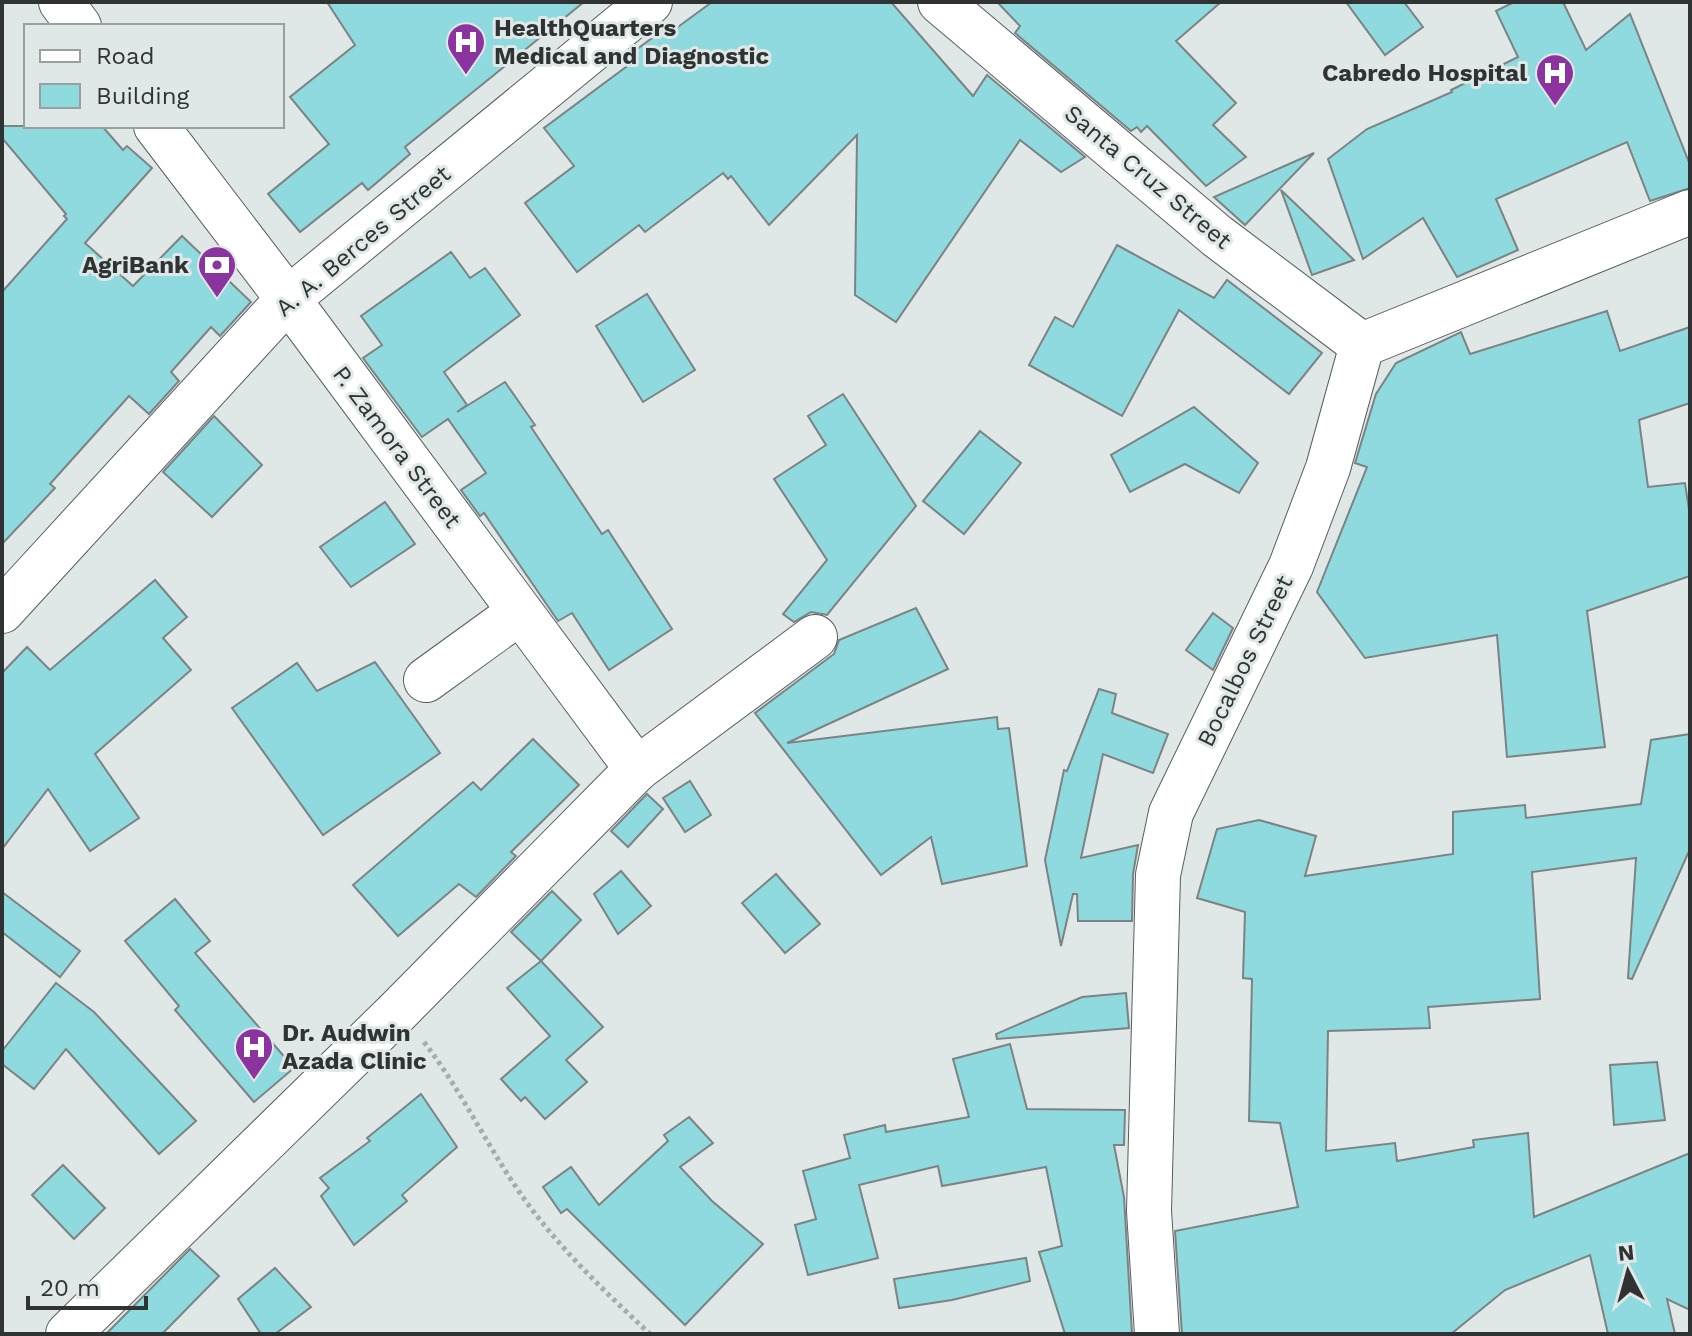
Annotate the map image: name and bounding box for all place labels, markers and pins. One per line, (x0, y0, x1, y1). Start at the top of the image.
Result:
place label: HealthQuarters Medical and Diagnostic (494, 14, 769, 70)
hospital icon: HealthQuarters Medical and Diagnostic (445, 21, 487, 76)
hospital icon: Cabredo Hospital (1534, 52, 1576, 107)
place label: Cabredo Hospital (1322, 59, 1527, 87)
bank icon: AgriBank (196, 244, 238, 299)
place label: AgriBank (82, 251, 189, 279)
place label: Dr. Audwin Azada Clinic (282, 1019, 427, 1075)
hospital icon: Dr. Audwin Azada Clinic (233, 1026, 275, 1081)

